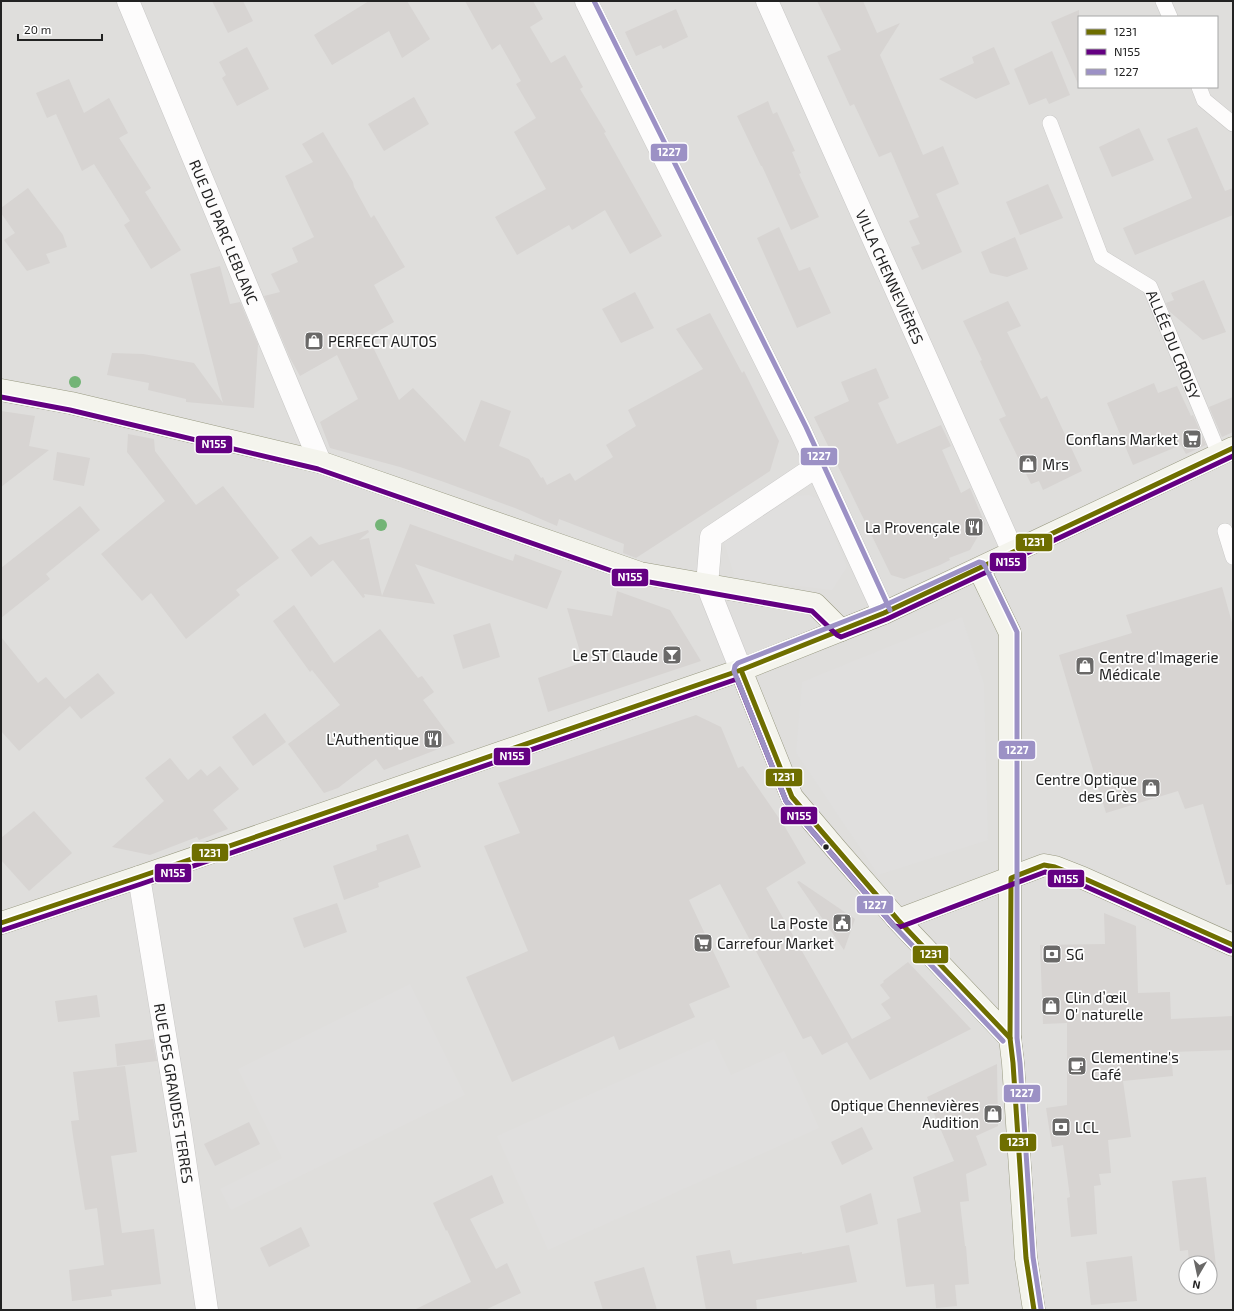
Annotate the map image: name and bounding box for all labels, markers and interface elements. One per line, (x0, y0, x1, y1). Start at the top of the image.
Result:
scale bar (18, 16, 102, 42)
legend (1078, 16, 1218, 88)
text: 20 m (24, 22, 51, 36)
text: 1231 (1114, 24, 1137, 38)
text: N155 (1114, 44, 1140, 58)
text: 1227 (1114, 64, 1138, 78)
line badge: 1227 (650, 143, 688, 162)
text: 1227 (657, 145, 681, 158)
street label: RUE DU PARC LEBLANC (186, 157, 262, 307)
street label: VILLA CHENNEVIÈRES (852, 207, 928, 347)
street label: ALLÉE DU CROISY (1143, 287, 1205, 402)
shop icon: PERFECT AUTOS (303, 330, 325, 352)
place label: PERFECT AUTOS (328, 332, 437, 350)
supermarket icon: Conflans Market (1181, 428, 1203, 450)
place label: Conflans Market (1066, 430, 1178, 448)
line badge: N155 (195, 435, 233, 454)
text: N155 (202, 437, 226, 450)
line badge: 1227 (800, 447, 838, 466)
text: 1227 (807, 449, 831, 462)
shop icon: Mrs (1017, 453, 1039, 475)
place label: Mrs (1042, 455, 1069, 473)
restaurant icon: La Provençale (963, 516, 985, 538)
place label: La Provençale (865, 518, 960, 537)
line badge: 1231 (1015, 533, 1053, 552)
text: 1231 (1023, 535, 1045, 548)
line badge: N155 (989, 552, 1027, 572)
text: N155 (996, 555, 1020, 568)
line badge: N155 (611, 568, 649, 587)
text: N155 (618, 570, 642, 583)
bar icon: Le ST Claude (661, 644, 683, 666)
place label: Le ST Claude (572, 646, 658, 664)
place label: Centre d’Imagerie Médicale (1099, 648, 1219, 683)
shop icon: Centre d’Imagerie Médicale (1074, 655, 1096, 677)
restaurant icon: L’Authentique (422, 728, 444, 750)
place label: L’Authentique (326, 730, 419, 748)
line badge: 1227 (998, 740, 1036, 760)
text: 1227 (1005, 743, 1029, 756)
line badge: N155 (493, 747, 531, 766)
text: N155 (500, 749, 524, 762)
line badge: 1231 (765, 768, 803, 787)
text: 1231 (773, 770, 795, 783)
place label: Centre Optique des Grès (1035, 770, 1137, 805)
shop icon: Centre Optique des Grès (1140, 777, 1162, 799)
line badge: N155 (780, 806, 818, 825)
text: N155 (787, 809, 811, 822)
unlabelled marker (821, 842, 831, 852)
line badge: 1231 (191, 843, 229, 862)
text: 1231 (199, 846, 221, 859)
line badge: N155 (154, 863, 192, 883)
text: N155 (161, 866, 185, 879)
line badge: N155 (1047, 869, 1085, 888)
text: N155 (1054, 872, 1078, 885)
line badge: 1227 (856, 895, 894, 914)
text: 1227 (863, 898, 887, 911)
public building icon: La Poste (831, 912, 853, 934)
place label: La Poste (770, 914, 828, 932)
supermarket icon: Carrefour Market (692, 932, 714, 954)
place label: Carrefour Market (717, 934, 834, 952)
bank icon: SG (1041, 943, 1063, 965)
line badge: 1231 (912, 945, 949, 964)
place label: SG (1066, 945, 1084, 963)
text: 1231 (920, 947, 942, 960)
place label: Clin d’œil O' naturelle (1065, 988, 1143, 1023)
shop icon: Clin d’œil O' naturelle (1040, 995, 1062, 1017)
street label: RUE DES GRANDES TERRES (151, 1002, 197, 1184)
place label: Clementine's Café (1091, 1048, 1179, 1083)
cafe icon: Clementine's Café (1066, 1055, 1088, 1077)
line badge: 1227 (1003, 1084, 1041, 1103)
text: 1227 (1010, 1086, 1034, 1099)
place label: Optique Chennevières Audition (830, 1096, 979, 1131)
shop icon: Optique Chennevières Audition (982, 1103, 1004, 1125)
bank icon: LCL (1050, 1116, 1072, 1138)
place label: LCL (1075, 1118, 1099, 1136)
line badge: 1231 (999, 1133, 1037, 1152)
text: 1231 (1007, 1135, 1029, 1148)
north arrow (1178, 1255, 1218, 1295)
text: N (1191, 1278, 1201, 1292)

